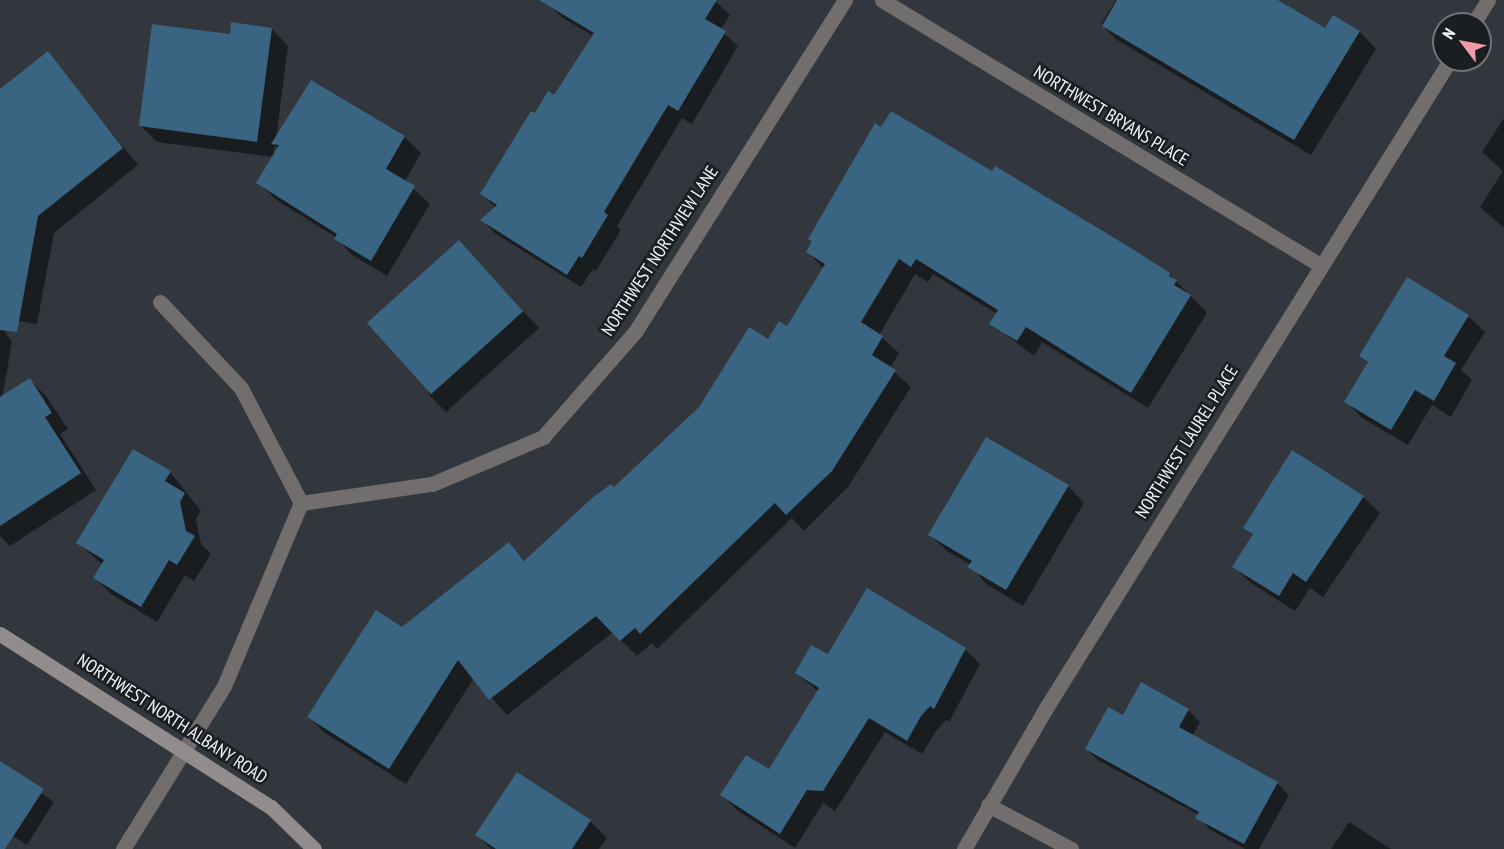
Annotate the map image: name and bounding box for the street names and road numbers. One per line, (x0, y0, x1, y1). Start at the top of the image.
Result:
street label: NORTHWEST BRYANS PLACE (1029, 61, 1193, 171)
street label: NORTHWEST NORTHVIEW LANE (597, 162, 723, 340)
street label: NORTHWEST LAUREL PLACE (1131, 361, 1243, 523)
street label: NORTHWEST NORTH ALBANY ROAD (72, 649, 272, 789)

